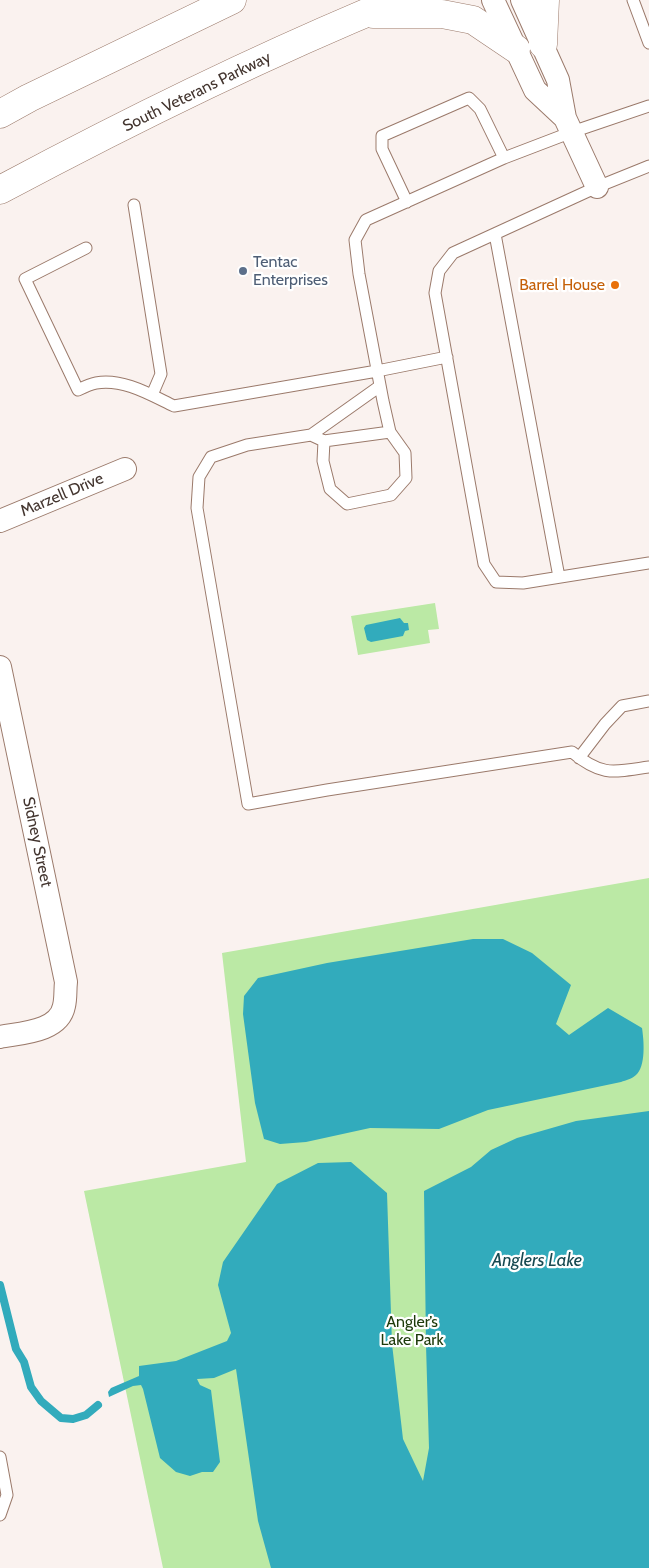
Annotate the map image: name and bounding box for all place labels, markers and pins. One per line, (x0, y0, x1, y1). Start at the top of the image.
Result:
place label: Tentac Enterprises (253, 252, 328, 290)
marker: Tentac Enterprises (237, 265, 249, 277)
place label: Barrel House (519, 275, 605, 295)
marker: Barrel House (609, 279, 621, 291)

